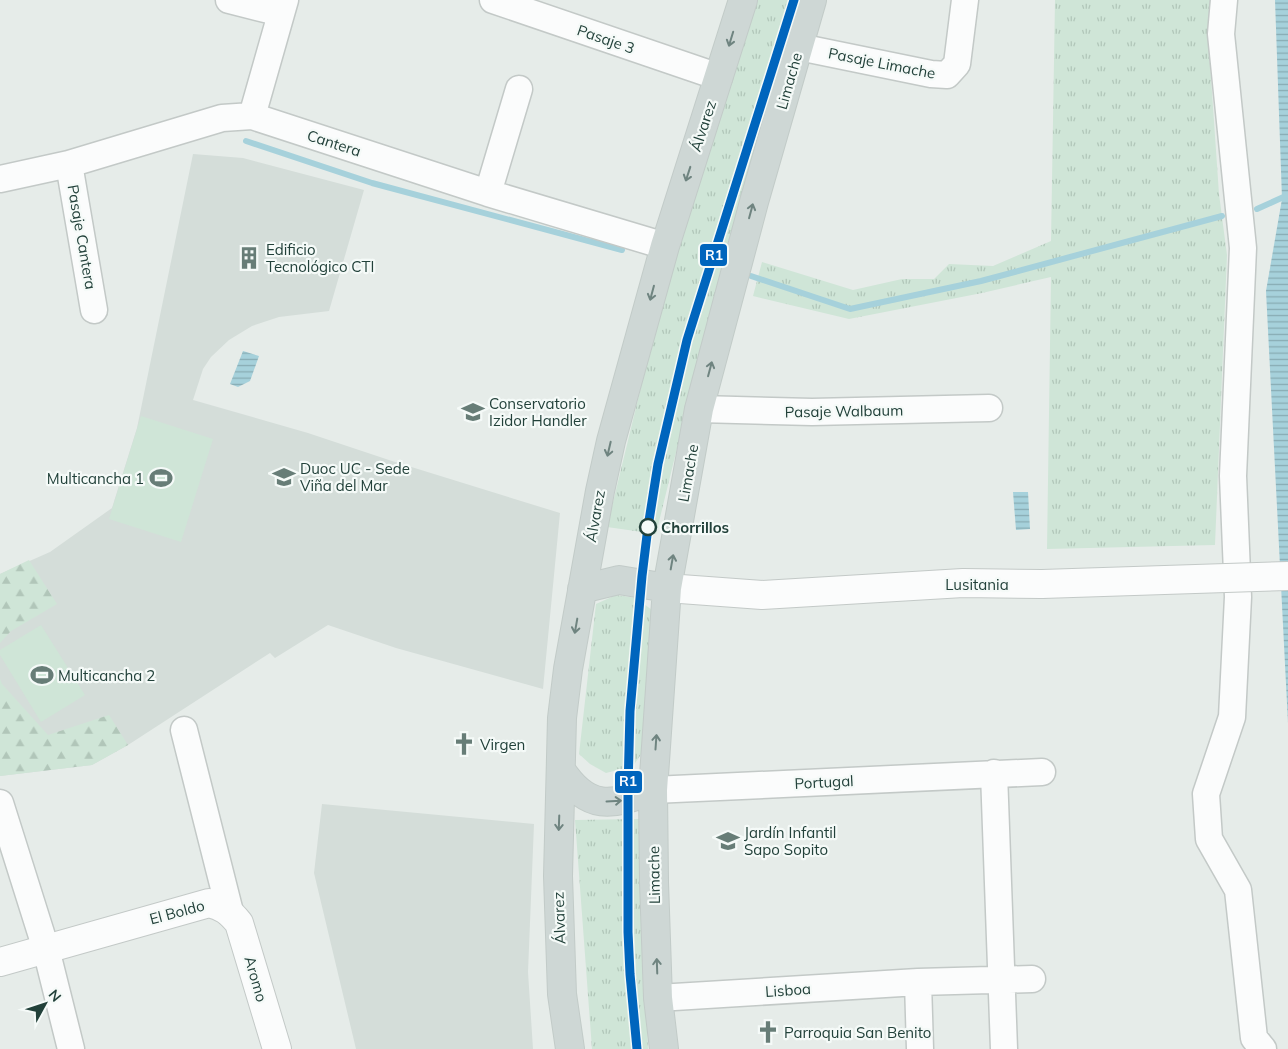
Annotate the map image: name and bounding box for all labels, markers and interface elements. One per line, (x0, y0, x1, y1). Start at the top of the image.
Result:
street label: Pasaje 3 (575, 20, 637, 58)
one-way arrow (725, 30, 735, 46)
street label: Pasaje Limache (827, 43, 937, 83)
street label: Limache (772, 50, 806, 112)
street label: Álvarez (686, 98, 720, 154)
street label: Cantera (305, 125, 363, 161)
one-way arrow (682, 165, 692, 181)
street label: Pasaje Cantera (63, 183, 101, 291)
one-way arrow (747, 204, 756, 220)
place label: Edificio Tecnológico CTI (266, 240, 374, 276)
line badge: R1 (699, 243, 728, 267)
building icon: Edificio Tecnológico CTI (236, 245, 262, 271)
text: R1 (705, 246, 723, 264)
one-way arrow (646, 284, 656, 300)
one-way arrow (706, 361, 715, 377)
place label: Conservatorio Izidor Handler (489, 394, 587, 430)
school or university icon: Conservatorio Izidor Handler (460, 399, 486, 425)
street label: Pasaje Walbaum (784, 400, 904, 422)
one-way arrow (604, 441, 613, 457)
street label: Limache (674, 443, 702, 503)
place label: Duoc UC - Sede Viña del Mar (300, 459, 410, 495)
school or university icon: Duoc UC - Sede Viña del Mar (271, 464, 297, 490)
sports icon: Multicancha 1 (148, 465, 174, 491)
place label: Multicancha 1 (47, 469, 144, 488)
street label: Álvarez (581, 488, 609, 544)
marker: Chorrillos (639, 518, 657, 536)
place label: Chorrillos (661, 518, 729, 537)
one-way arrow (667, 555, 677, 571)
street label: Lusitania (945, 575, 1009, 594)
one-way arrow (570, 618, 580, 634)
sports icon: Multicancha 2 (29, 662, 55, 688)
place label: Multicancha 2 (58, 666, 155, 685)
church icon: Virgen (451, 731, 477, 757)
one-way arrow (652, 734, 661, 750)
place label: Virgen (480, 735, 525, 754)
line badge: R1 (614, 770, 643, 794)
street label: Portugal (794, 771, 854, 793)
text: R1 (619, 772, 637, 790)
one-way arrow (606, 796, 622, 806)
one-way arrow (555, 814, 564, 830)
place label: Jardín Infantil Sapo Sopito (744, 823, 836, 859)
school or university icon: Jardín Infantil Sapo Sopito (715, 828, 741, 854)
street label: Limache (644, 846, 664, 904)
street label: Álvarez (549, 891, 569, 945)
street label: El Boldo (147, 896, 207, 928)
street label: Aromo (240, 954, 272, 1004)
one-way arrow (652, 958, 662, 974)
north arrow (20, 979, 70, 1029)
street label: Lisboa (765, 979, 811, 1001)
text: N (45, 986, 65, 1005)
church icon: Parroquia San Benito (755, 1019, 781, 1045)
place label: Parroquia San Benito (784, 1023, 931, 1042)

